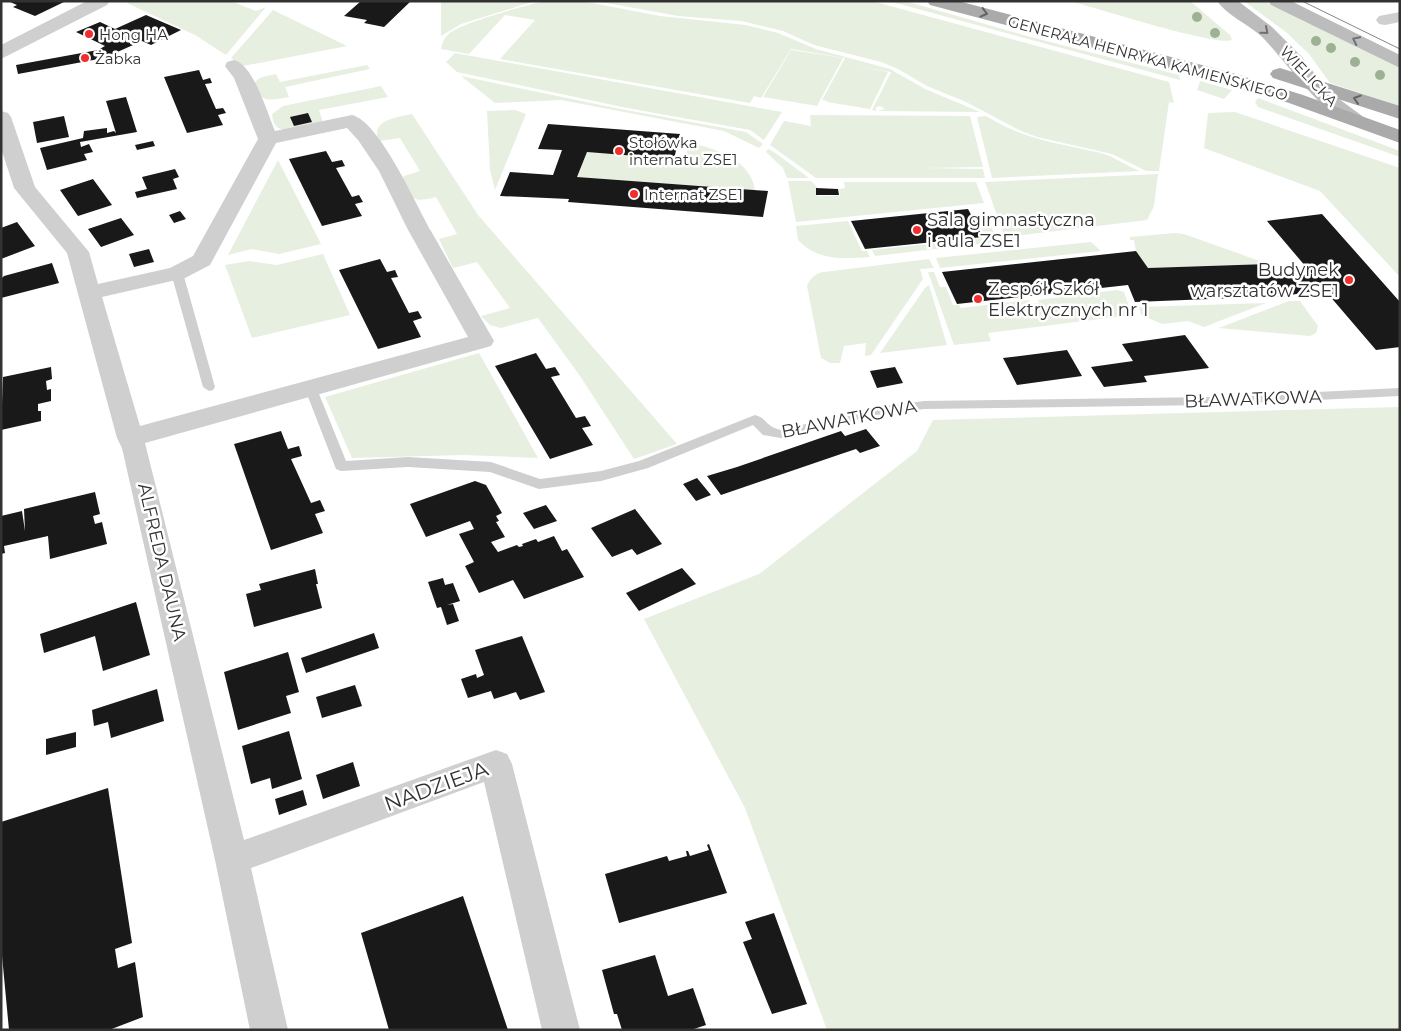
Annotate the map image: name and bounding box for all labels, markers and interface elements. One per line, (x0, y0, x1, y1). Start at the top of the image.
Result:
one-way arrow (979, 7, 988, 18)
street label: GENERAŁA HENRYKA KAMIEŃSKIEGO (1006, 11, 1290, 105)
place label: Hong HA (99, 25, 168, 44)
one-way arrow (1259, 25, 1268, 34)
marker: Hong HA (83, 28, 95, 40)
one-way arrow (1352, 36, 1361, 47)
street label: WIELICKA (1276, 42, 1342, 110)
place label: Żabka (95, 49, 141, 68)
marker: Żabka (79, 52, 91, 64)
one-way arrow (1353, 94, 1361, 104)
place label: Stołówka internatu ZSE1 (629, 133, 737, 169)
marker: Stołówka internatu ZSE1 (613, 145, 625, 157)
place label: Internat ZSE1 (644, 185, 743, 204)
marker: Internat ZSE1 (628, 188, 640, 200)
place label: Sala gimnastyczna i aula ZSE1 (927, 209, 1095, 252)
marker: Sala gimnastyczna i aula ZSE1 (911, 224, 923, 236)
place label: Budynek warsztatów ZSE1 (1190, 259, 1339, 302)
marker: Budynek warsztatów ZSE1 (1343, 274, 1355, 286)
place label: Zespół Szkół Elektrycznych nr 1 (988, 278, 1148, 321)
marker: Zespół Szkół Elektrycznych nr 1 (972, 293, 984, 305)
street label: BŁAWATKOWA (1184, 386, 1322, 412)
street label: BŁAWATKOWA (779, 395, 919, 443)
street label: ALFREDA DAUNA (133, 481, 191, 643)
street label: NADZIEJA (381, 755, 492, 816)

